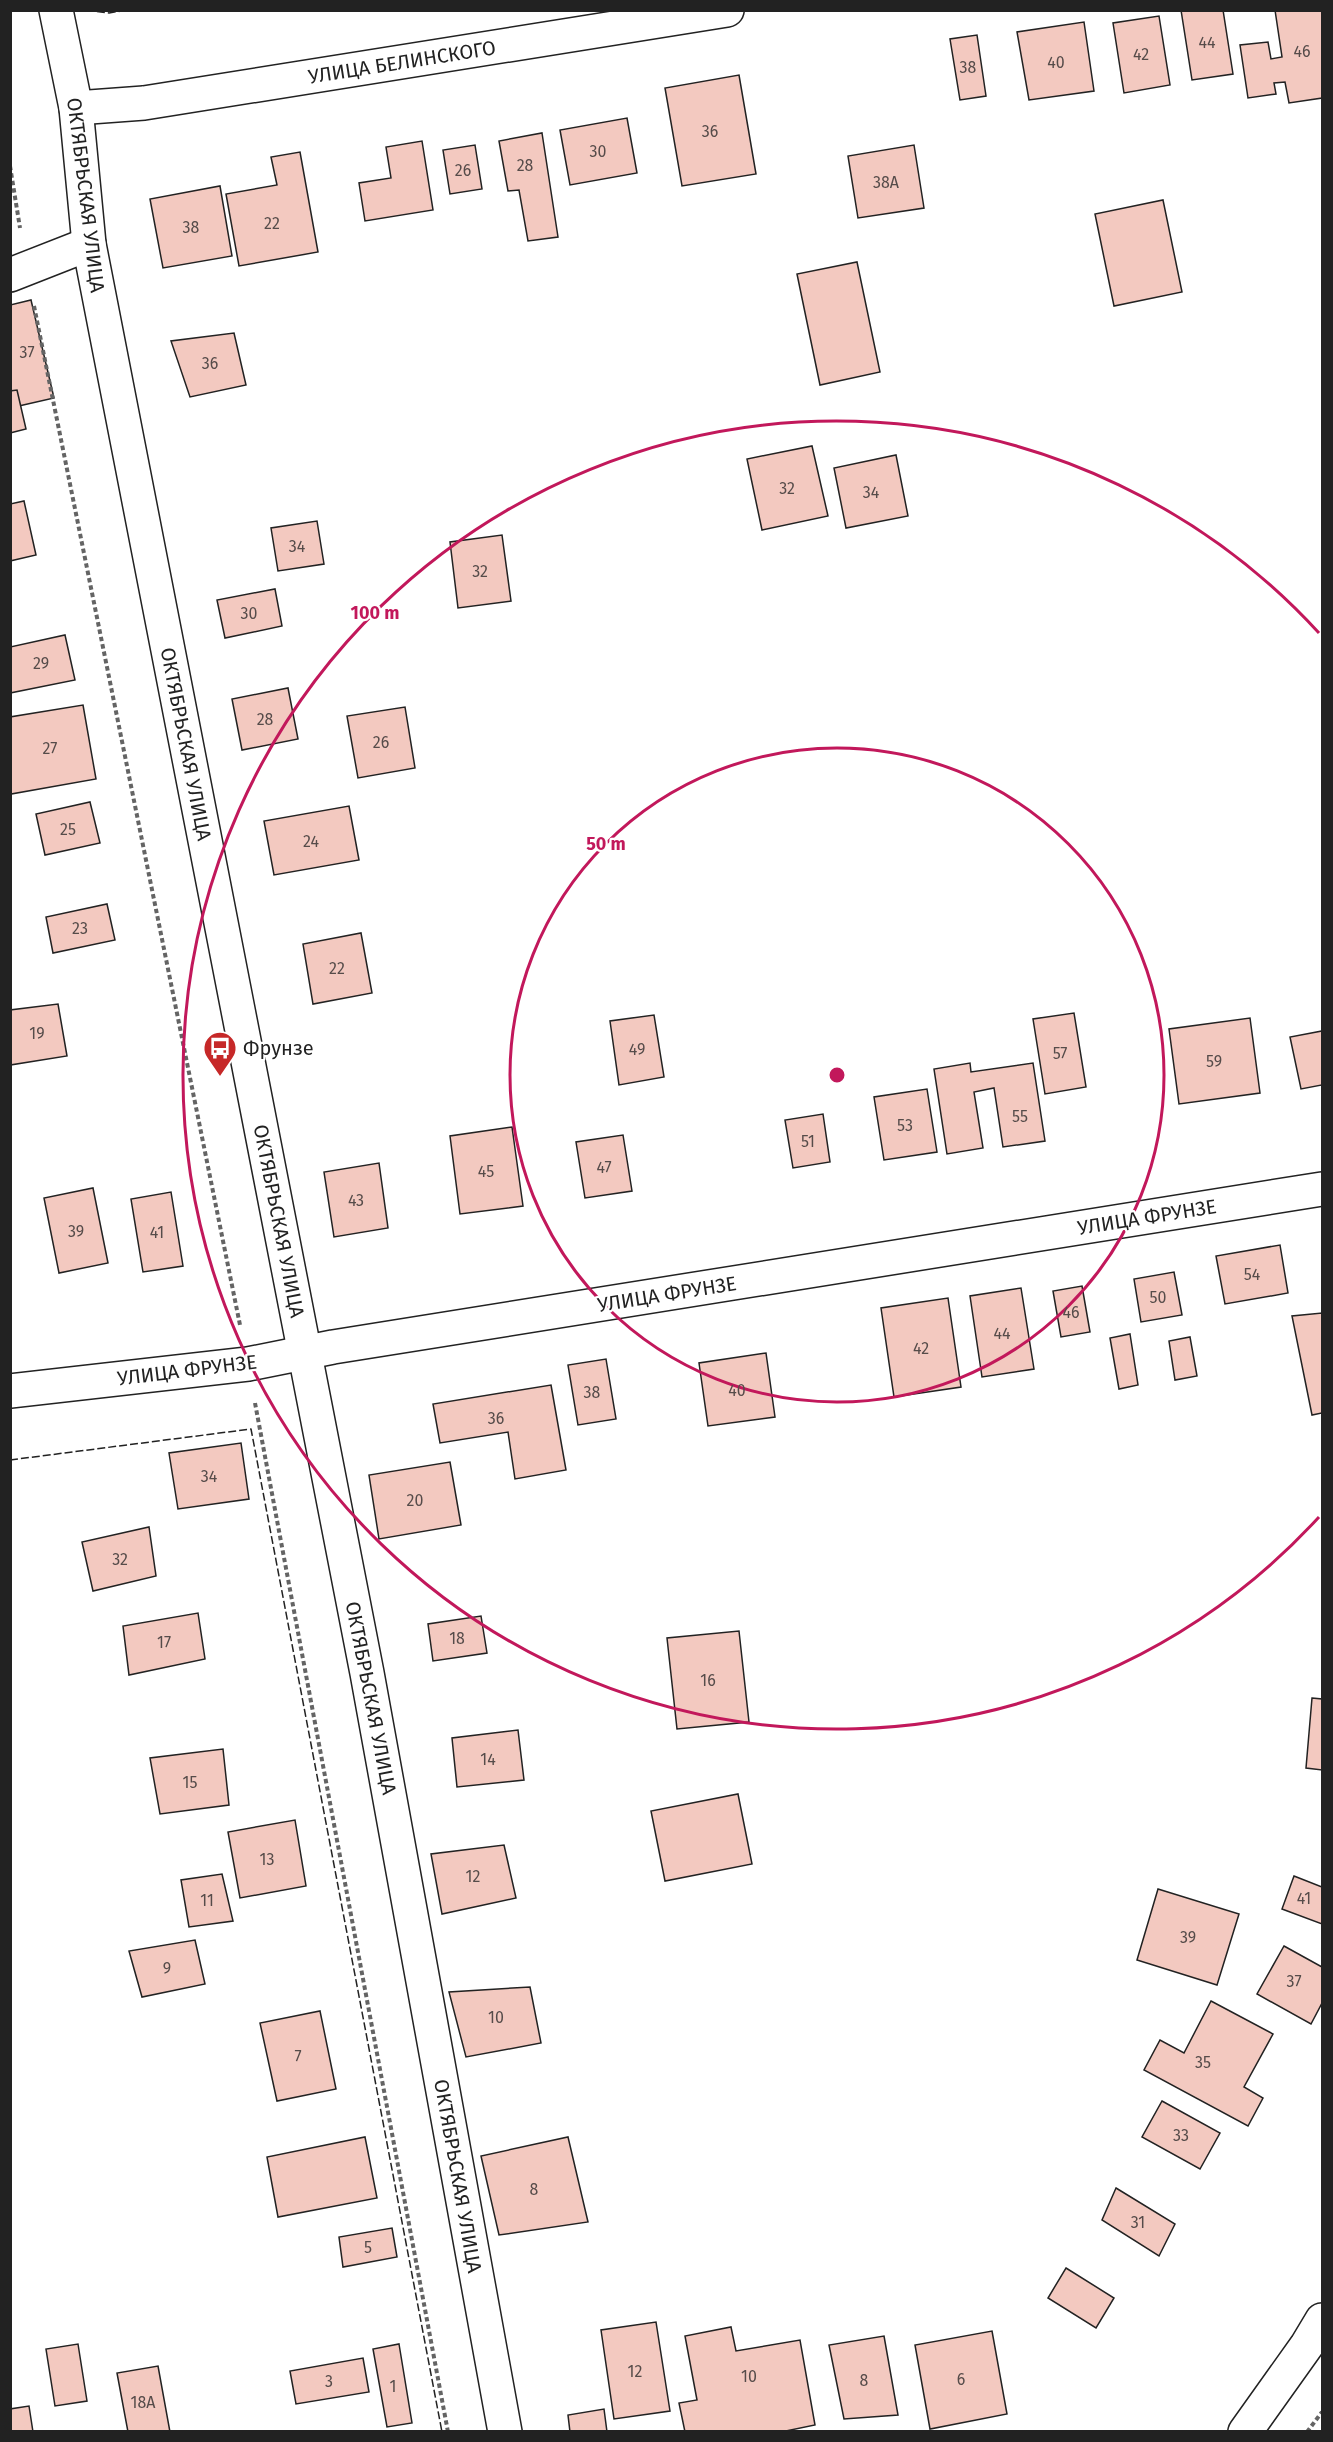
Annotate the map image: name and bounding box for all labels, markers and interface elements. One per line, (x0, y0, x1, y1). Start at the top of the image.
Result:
house number: 44 (1198, 33, 1216, 52)
street label: УЛИЦА БЕЛИНСКОГО (307, 35, 497, 89)
house number: 46 (1293, 42, 1311, 61)
house number: 42 (1133, 45, 1149, 64)
house number: 40 (1047, 53, 1065, 72)
house number: 38 (960, 58, 977, 77)
street label: ОКТЯБРЬСКАЯ УЛИЦА (62, 96, 110, 294)
house number: 36 (702, 122, 718, 141)
house number: 30 (590, 142, 607, 161)
house number: 28 (517, 156, 534, 175)
house number: 26 (455, 161, 471, 180)
house number: 38А (873, 173, 900, 192)
house number: 22 (264, 214, 280, 233)
house number: 38 (183, 218, 200, 237)
house number: 37 (19, 343, 35, 362)
house number: 36 (202, 354, 218, 373)
house number: 32 (779, 479, 795, 498)
house number: 34 (863, 483, 880, 502)
house number: 34 (289, 537, 306, 556)
house number: 32 (472, 562, 488, 581)
text: 100 m (351, 602, 399, 624)
house number: 30 (241, 604, 258, 623)
street label: ОКТЯБРЬСКАЯ УЛИЦА (155, 645, 217, 843)
house number: 29 (33, 654, 49, 673)
house number: 28 (257, 710, 274, 729)
house number: 26 (373, 733, 389, 752)
house number: 27 (43, 739, 57, 758)
house number: 25 (60, 820, 76, 839)
house number: 24 (303, 832, 319, 851)
text: 50 m (586, 833, 626, 855)
house number: 23 (72, 919, 88, 938)
house number: 22 (329, 959, 345, 978)
house number: 19 (29, 1024, 45, 1043)
bus stop icon: Фрунзе (202, 1030, 238, 1077)
place label: Фрунзе (243, 1036, 314, 1060)
house number: 49 (629, 1040, 645, 1059)
house number: 57 (1053, 1044, 1067, 1063)
house number: 59 (1206, 1052, 1222, 1071)
centre of rings (827, 1065, 847, 1085)
house number: 55 (1012, 1107, 1028, 1126)
house number: 53 (897, 1116, 913, 1135)
street label: ОКТЯБРЬСКАЯ УЛИЦА (248, 1122, 310, 1320)
house number: 51 (801, 1132, 815, 1151)
house number: 47 (596, 1158, 612, 1177)
house number: 45 (478, 1162, 494, 1181)
house number: 43 (348, 1191, 364, 1210)
street label: УЛИЦА ФРУНЗЕ (1076, 1194, 1218, 1240)
house number: 39 (68, 1222, 84, 1241)
house number: 41 (150, 1223, 164, 1242)
house number: 54 (1244, 1265, 1261, 1284)
street label: УЛИЦА ФРУНЗЕ (596, 1271, 738, 1317)
house number: 50 (1150, 1288, 1167, 1307)
house number: 46 (1062, 1303, 1080, 1322)
house number: 44 (993, 1324, 1011, 1343)
house number: 42 (913, 1339, 929, 1358)
street label: УЛИЦА ФРУНЗЕ (116, 1350, 258, 1390)
house number: 40 (728, 1381, 746, 1400)
house number: 38 (584, 1383, 601, 1402)
house number: 36 (488, 1409, 504, 1428)
house number: 34 (201, 1467, 218, 1486)
house number: 20 (407, 1491, 423, 1510)
house number: 32 (112, 1550, 128, 1569)
street label: ОКТЯБРЬСКАЯ УЛИЦА (340, 1599, 402, 1797)
house number: 18 (449, 1629, 465, 1648)
house number: 17 (157, 1633, 171, 1652)
house number: 16 (700, 1671, 716, 1690)
house number: 14 (480, 1750, 496, 1769)
house number: 15 (183, 1773, 197, 1792)
house number: 13 (260, 1850, 274, 1869)
house number: 12 (466, 1867, 480, 1886)
house number: 41 (1297, 1889, 1311, 1908)
house number: 11 (200, 1891, 214, 1910)
house number: 39 (1180, 1928, 1196, 1947)
house number: 9 (163, 1959, 171, 1978)
house number: 37 (1286, 1972, 1302, 1991)
house number: 10 (488, 2008, 504, 2027)
house number: 7 (294, 2047, 302, 2066)
house number: 35 (1195, 2053, 1211, 2072)
street label: ОКТЯБРЬСКАЯ УЛИЦА (429, 2077, 487, 2275)
house number: 33 (1173, 2126, 1189, 2145)
house number: 8 (530, 2180, 539, 2199)
house number: 31 (1131, 2213, 1145, 2232)
house number: 5 (364, 2238, 372, 2257)
house number: 12 (628, 2362, 642, 2381)
house number: 10 (741, 2367, 757, 2386)
house number: 6 (957, 2370, 965, 2389)
house number: 8 (860, 2371, 869, 2390)
house number: 3 (325, 2372, 333, 2391)
house number: 1 (390, 2377, 396, 2396)
house number: 18А (131, 2393, 156, 2412)

